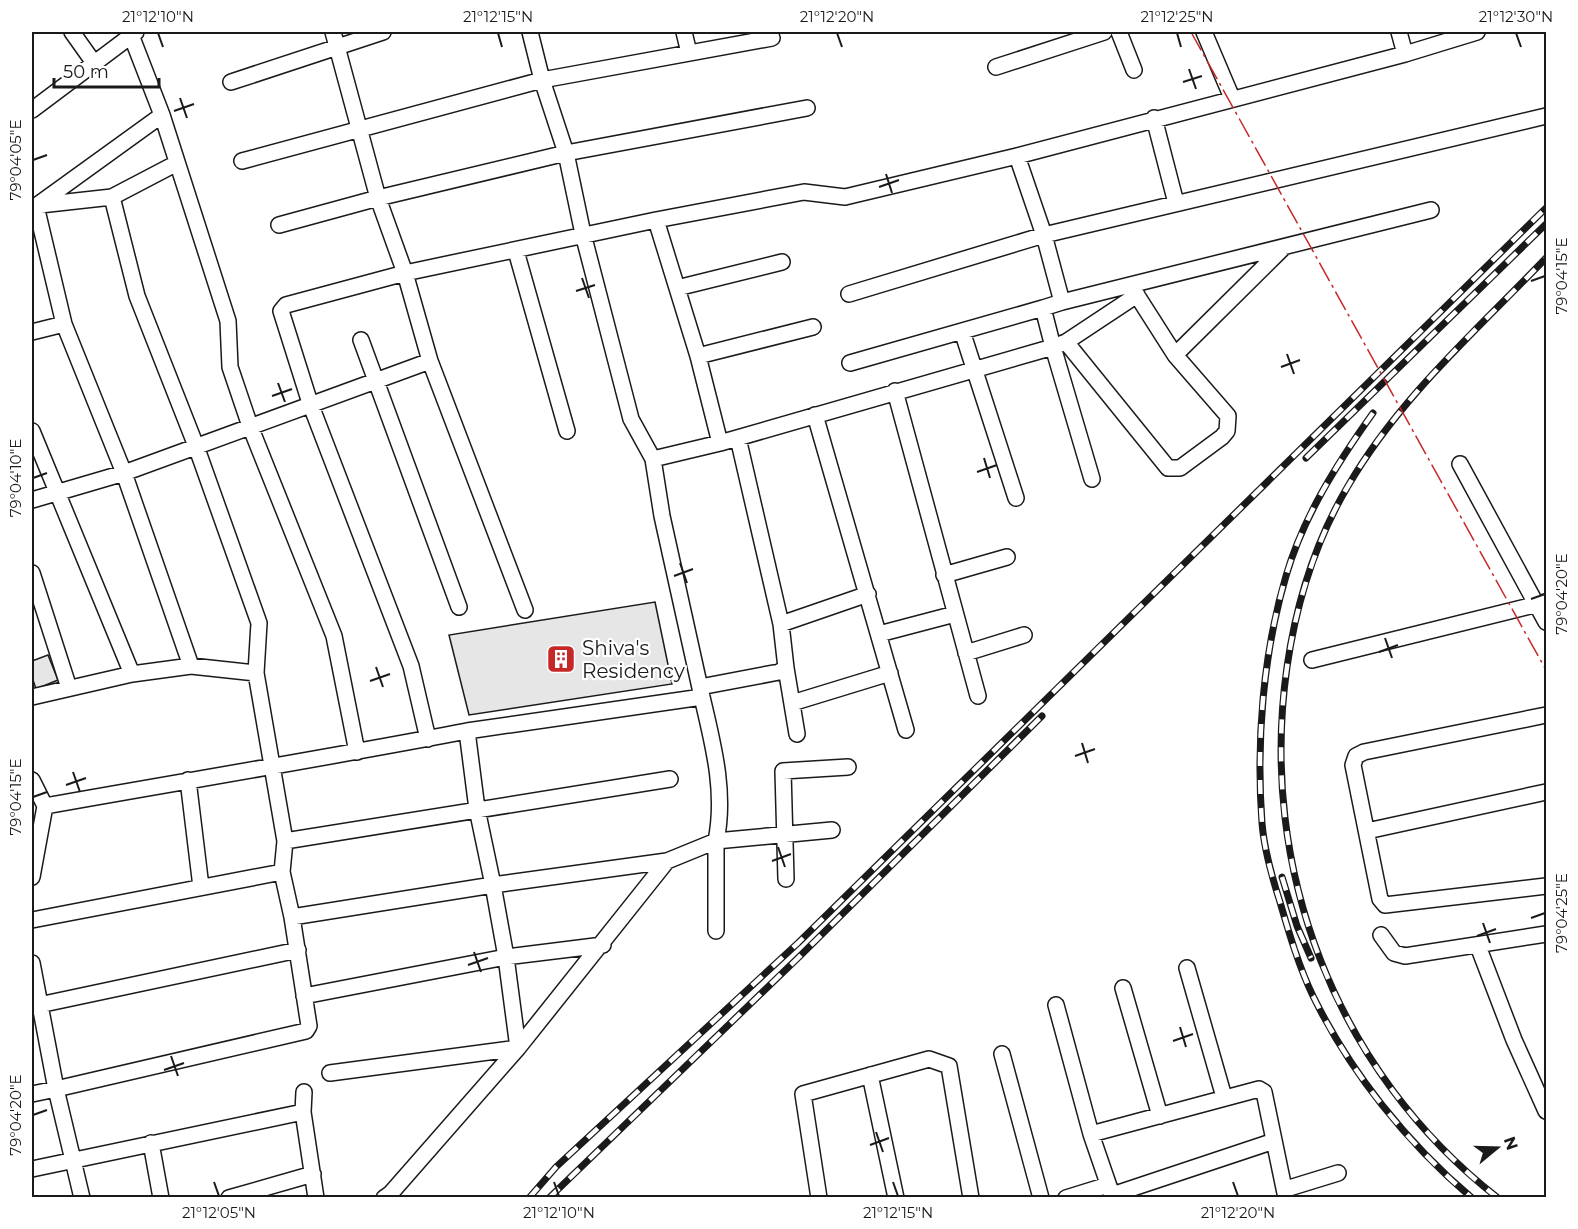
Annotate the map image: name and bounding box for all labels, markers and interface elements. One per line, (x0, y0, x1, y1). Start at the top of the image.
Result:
text: 21°12'10"N (122, 7, 194, 26)
text: 21°12'15"N (463, 7, 533, 26)
text: 21°12'20"N (800, 7, 874, 26)
text: 21°12'25"N (1141, 7, 1214, 26)
text: 21°12'30"N (1479, 7, 1553, 26)
scale bar (54, 51, 159, 89)
text: 50 m (63, 61, 109, 83)
text: 79°04'05"E (6, 120, 25, 200)
text: 79°04'15"E (1552, 238, 1571, 315)
text: 79°04'10"E (6, 439, 25, 517)
text: 79°04'20"E (1552, 553, 1571, 635)
place label: Shiva's Residency (582, 636, 685, 683)
building icon: Shiva's Residency (545, 643, 577, 675)
text: 79°04'15"E (6, 759, 25, 836)
text: 79°04'25"E (1552, 873, 1571, 953)
text: 79°04'20"E (6, 1074, 25, 1156)
north arrow (1467, 1118, 1527, 1178)
text: N (1500, 1134, 1522, 1152)
text: 21°12'05"N (182, 1203, 256, 1222)
text: 21°12'10"N (523, 1203, 595, 1222)
text: 21°12'15"N (863, 1203, 933, 1222)
text: 21°12'20"N (1201, 1203, 1275, 1222)

